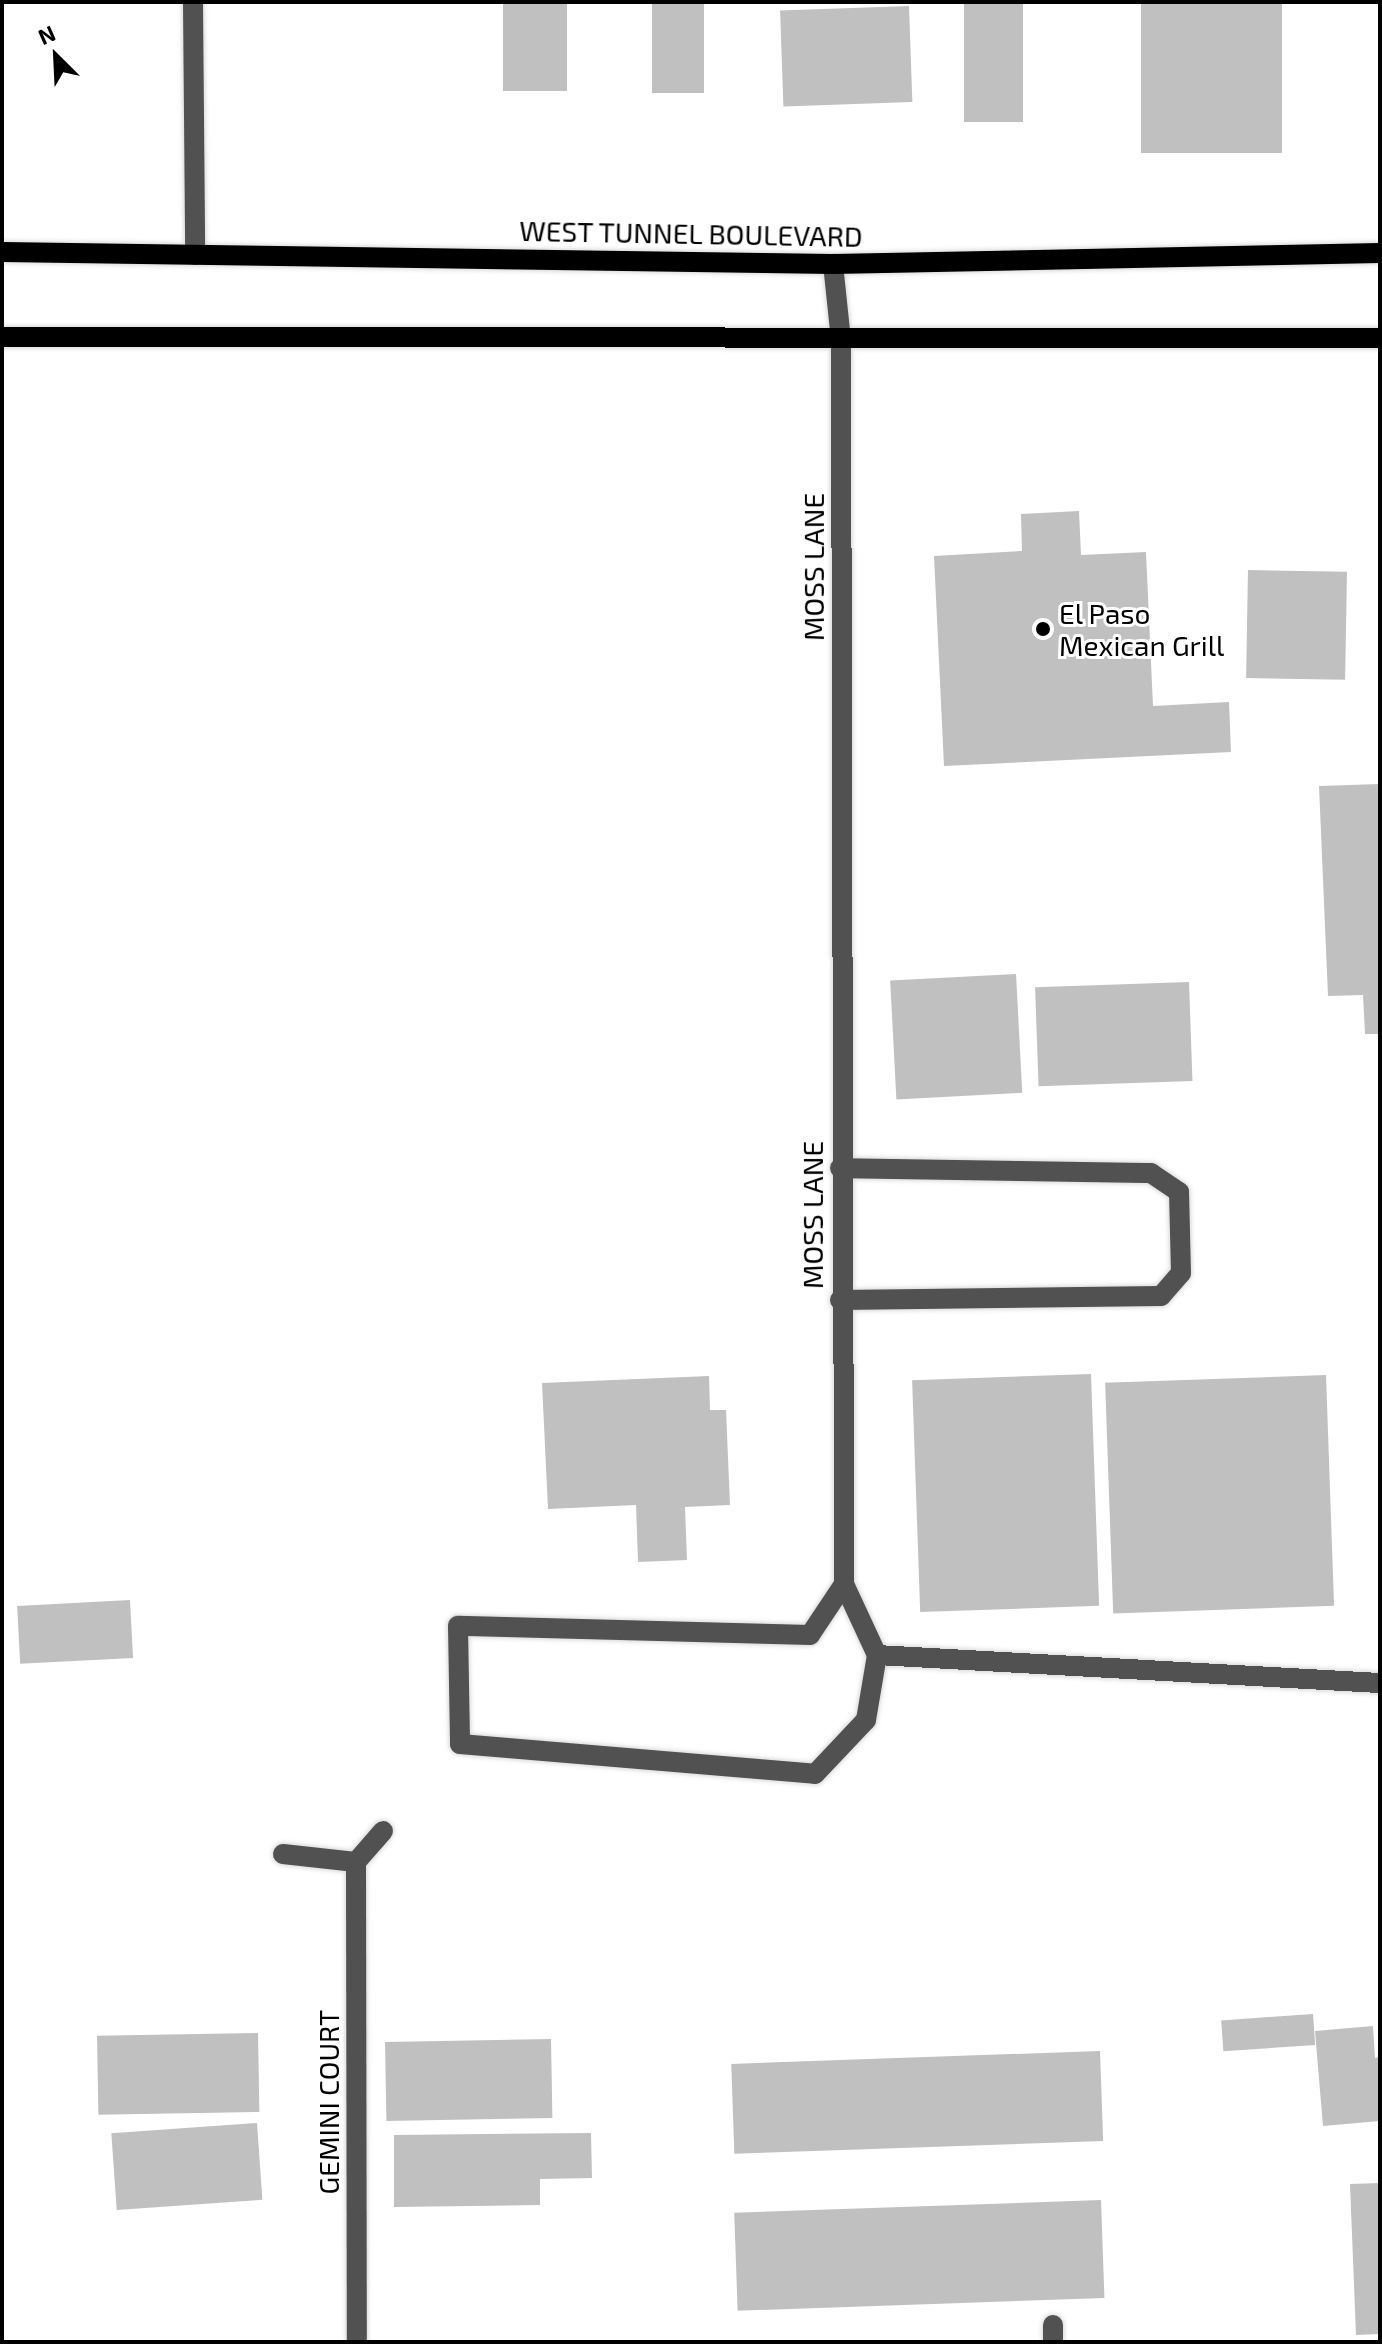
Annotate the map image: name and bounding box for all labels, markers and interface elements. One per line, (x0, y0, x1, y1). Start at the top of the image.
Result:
north arrow (16, 16, 96, 96)
text: N (34, 19, 59, 49)
street label: WEST TUNNEL BOULEVARD (518, 213, 864, 253)
street label: MOSS LANE (796, 493, 830, 641)
place label: El Paso Mexican Grill (1059, 596, 1224, 662)
marker: El Paso Mexican Grill (1034, 620, 1052, 638)
street label: MOSS LANE (795, 1141, 829, 1289)
street label: GEMINI COURT (311, 2010, 345, 2194)

